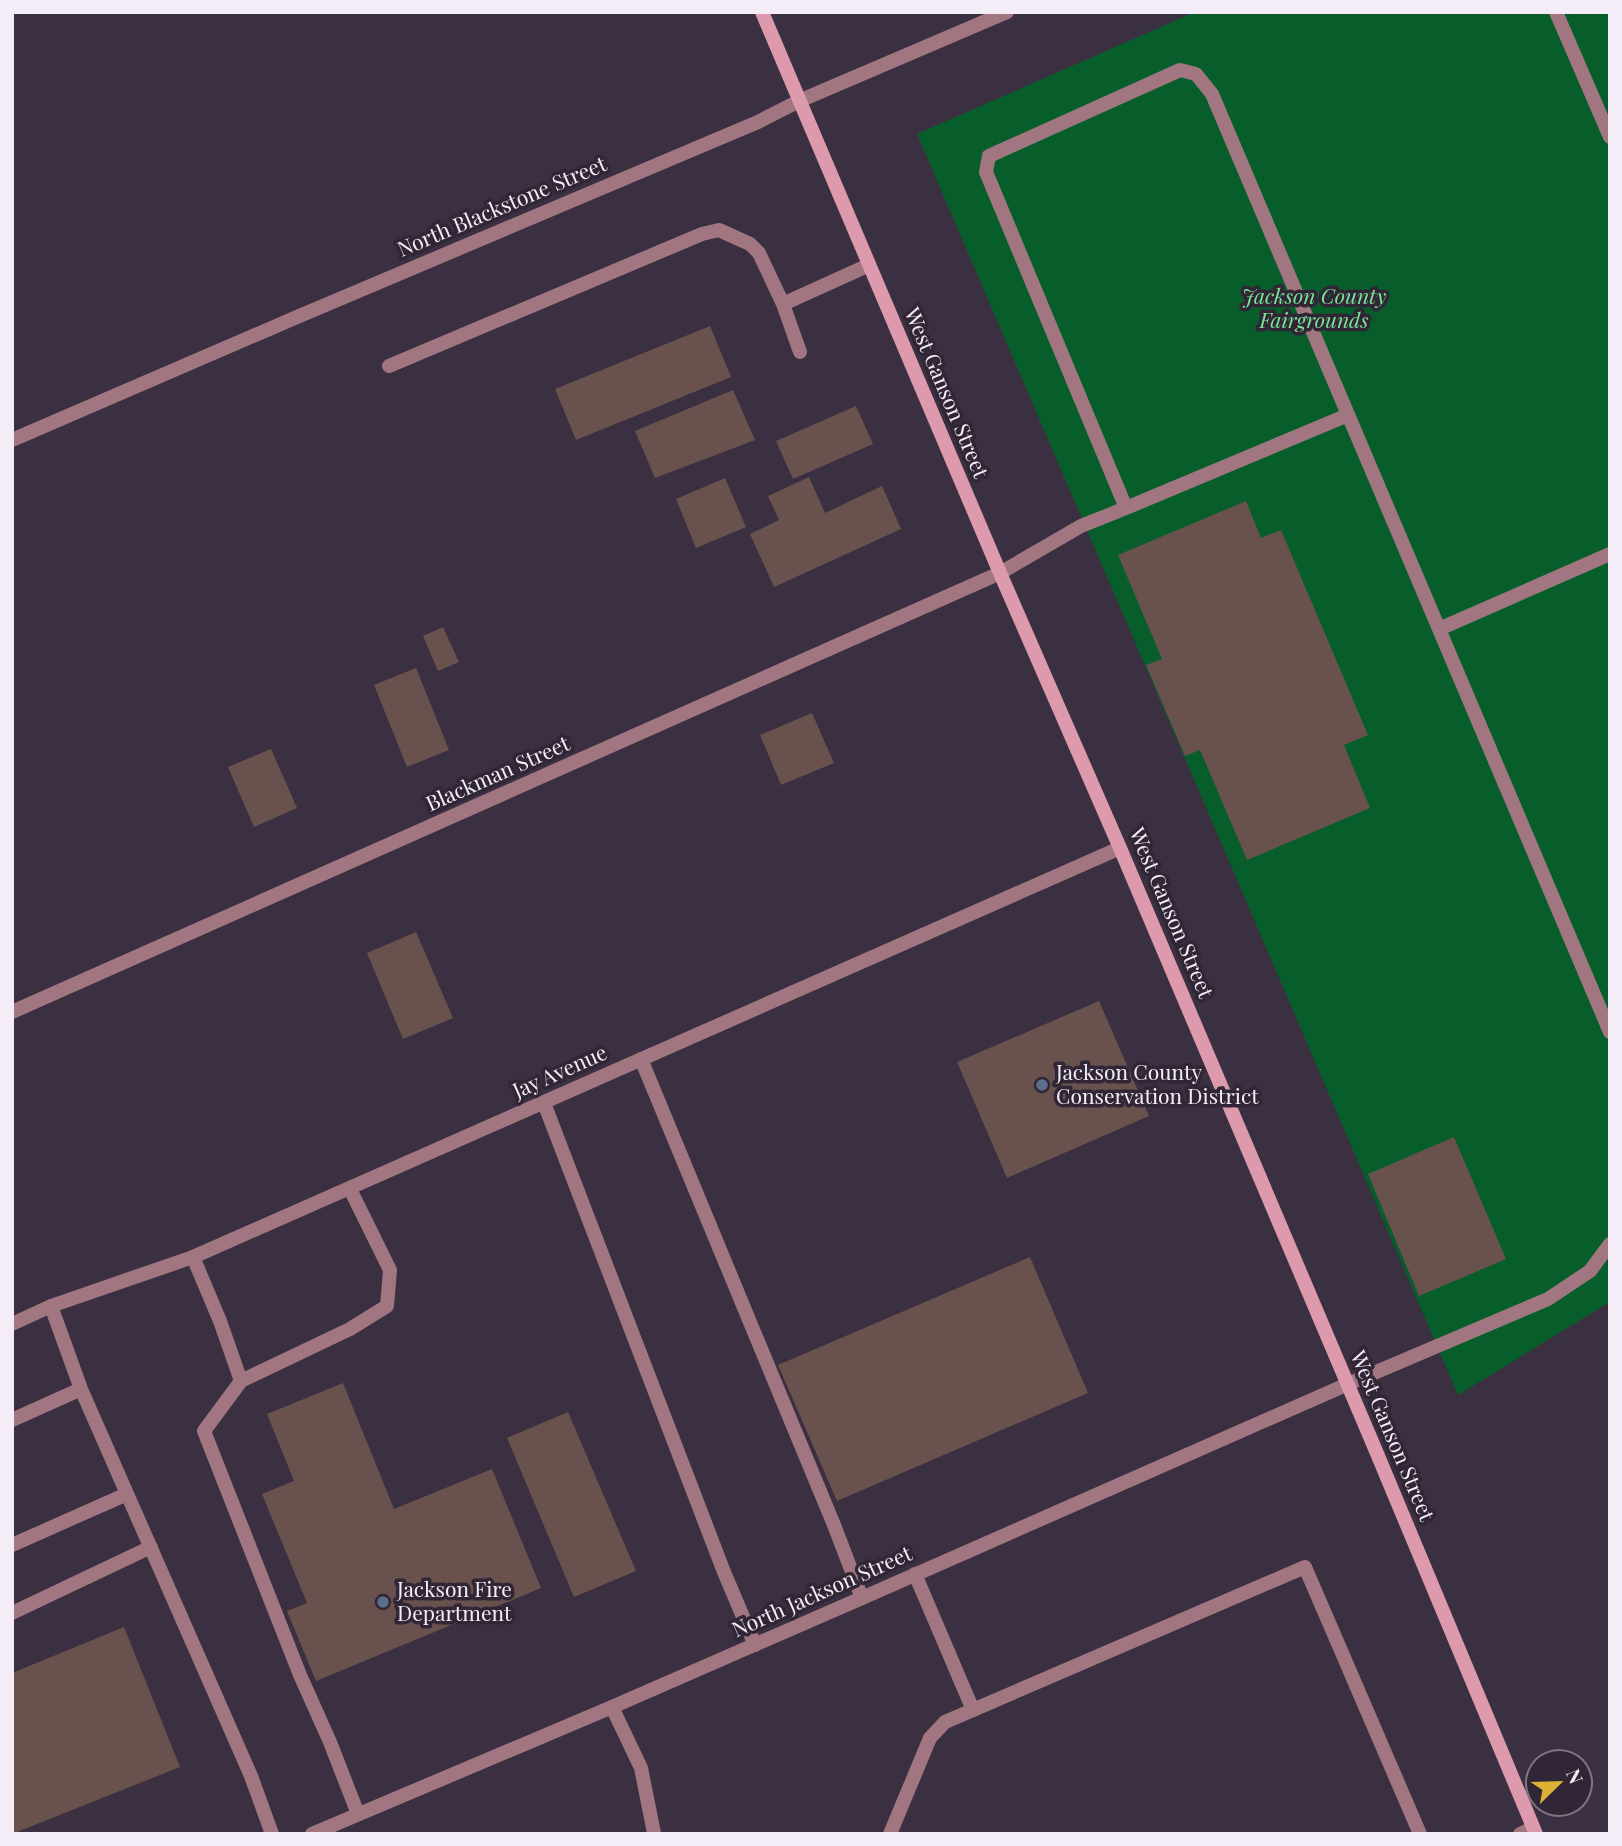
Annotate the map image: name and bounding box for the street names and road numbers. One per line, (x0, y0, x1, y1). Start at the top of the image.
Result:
street label: North Blackstone Street (392, 148, 611, 262)
street label: West Ganson Street (899, 302, 997, 482)
street label: Blackman Street (421, 728, 574, 816)
street label: West Ganson Street (1124, 822, 1222, 1002)
street label: Jay Avenue (507, 1037, 611, 1104)
street label: West Ganson Street (1345, 1345, 1443, 1525)
street label: North Jackson Street (727, 1538, 916, 1642)

